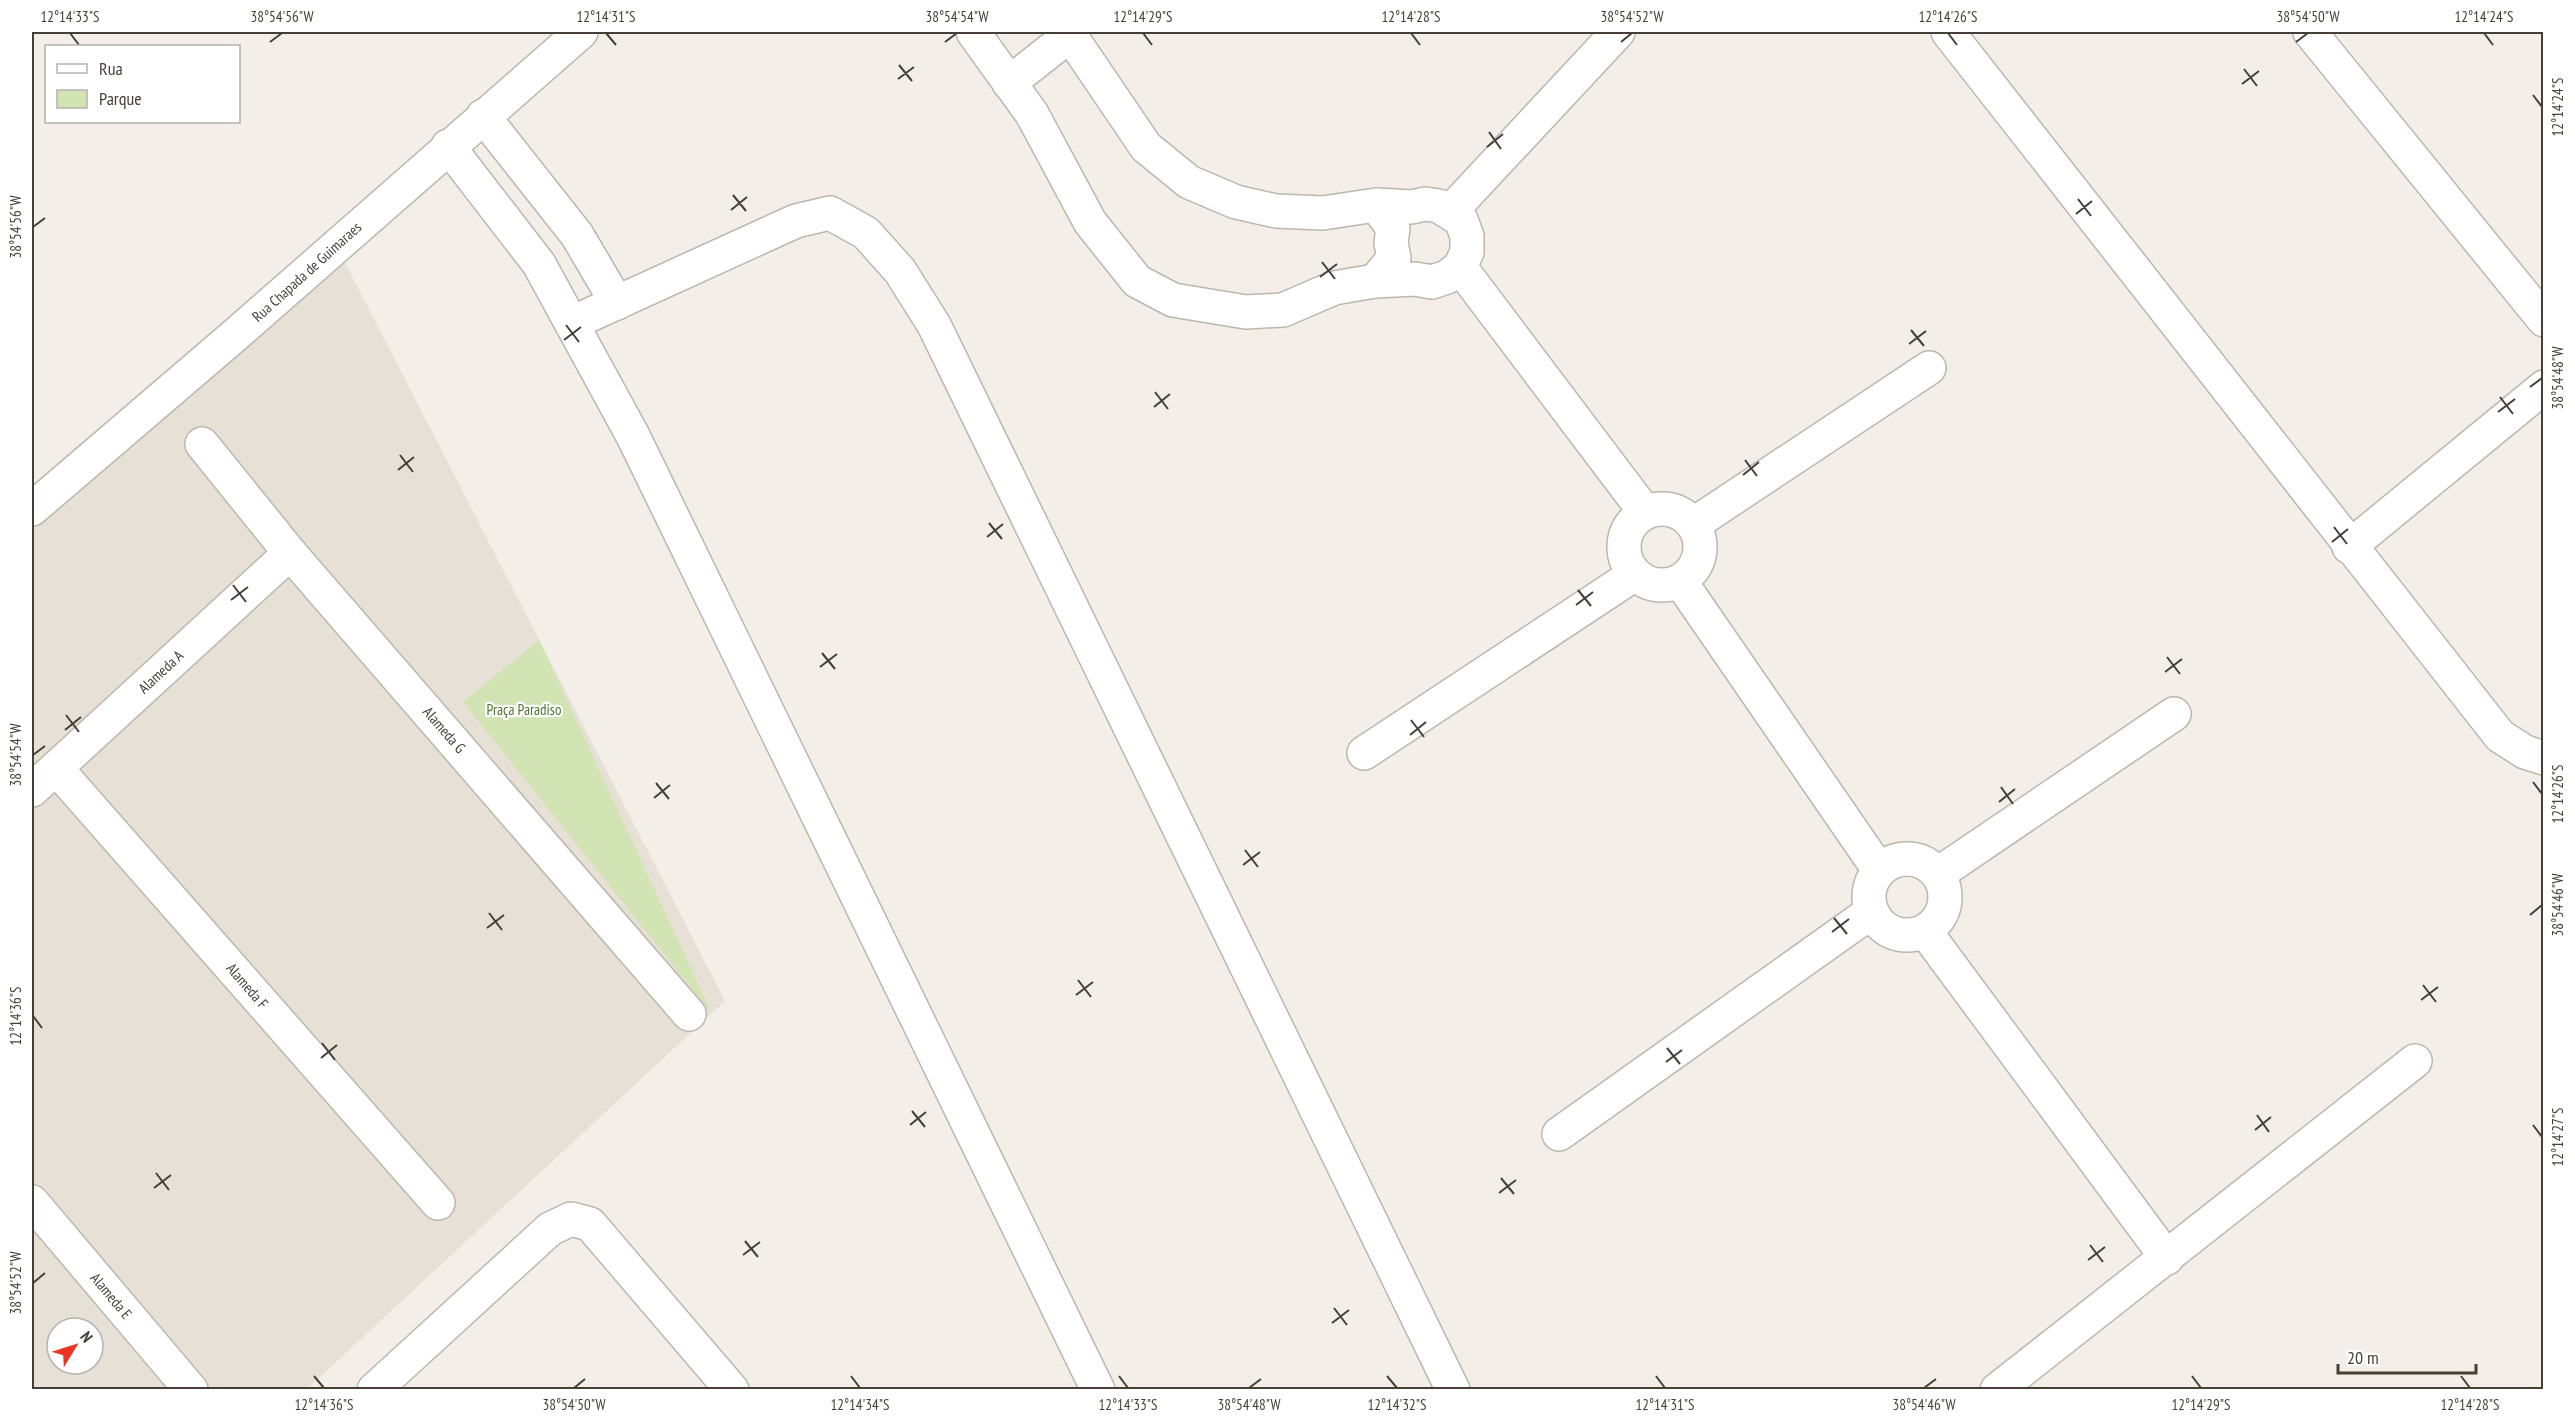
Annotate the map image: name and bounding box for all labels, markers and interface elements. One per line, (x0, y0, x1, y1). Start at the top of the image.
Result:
text: 12°14'33"S (40, 7, 100, 26)
text: 38°54'56"W (250, 7, 314, 26)
text: 12°14'31"S (576, 7, 636, 26)
text: 38°54'54"W (925, 7, 989, 26)
text: 12°14'29"S (1113, 7, 1173, 26)
text: 12°14'28"S (1381, 7, 1441, 26)
text: 38°54'52"W (1600, 7, 1664, 26)
text: 12°14'26"S (1918, 7, 1978, 26)
text: 38°54'50"W (2276, 7, 2340, 26)
text: 12°14'24"S (2454, 7, 2514, 26)
legend (45, 45, 240, 123)
text: Rua (99, 57, 123, 80)
text: 12°14'24"S (2548, 77, 2567, 137)
text: Parque (99, 87, 142, 110)
text: 38°54'56"W (6, 195, 25, 259)
street label: Rua Chapada de Guimaraes (248, 217, 365, 326)
text: 38°54'48"W (2548, 346, 2567, 410)
street label: Alameda A (134, 645, 188, 697)
park label: Praça Paradiso (487, 700, 561, 719)
street label: Alameda G (419, 702, 470, 757)
text: 38°54'54"W (6, 723, 25, 787)
text: 12°14'26"S (2548, 764, 2567, 824)
text: 38°54'46"W (2548, 873, 2567, 937)
street label: Alameda F (222, 959, 272, 1012)
text: 12°14'36"S (6, 986, 25, 1046)
text: 12°14'27"S (2548, 1107, 2567, 1167)
text: 38°54'52"W (6, 1251, 25, 1315)
street label: Alameda E (87, 1269, 136, 1323)
north arrow (45, 1316, 105, 1376)
text: N (76, 1327, 97, 1346)
scale bar (2338, 1337, 2476, 1375)
text: 20 m (2347, 1346, 2379, 1369)
text: 12°14'36"S (294, 1395, 354, 1414)
text: 38°54'50"W (542, 1395, 606, 1414)
text: 12°14'34"S (830, 1395, 890, 1414)
text: 12°14'33"S (1098, 1395, 1158, 1414)
text: 38°54'48"W (1217, 1395, 1281, 1414)
text: 12°14'32"S (1367, 1395, 1427, 1414)
text: 12°14'31"S (1635, 1395, 1695, 1414)
text: 38°54'46"W (1892, 1395, 1956, 1414)
text: 12°14'29"S (2171, 1395, 2231, 1414)
text: 12°14'28"S (2440, 1395, 2500, 1414)

